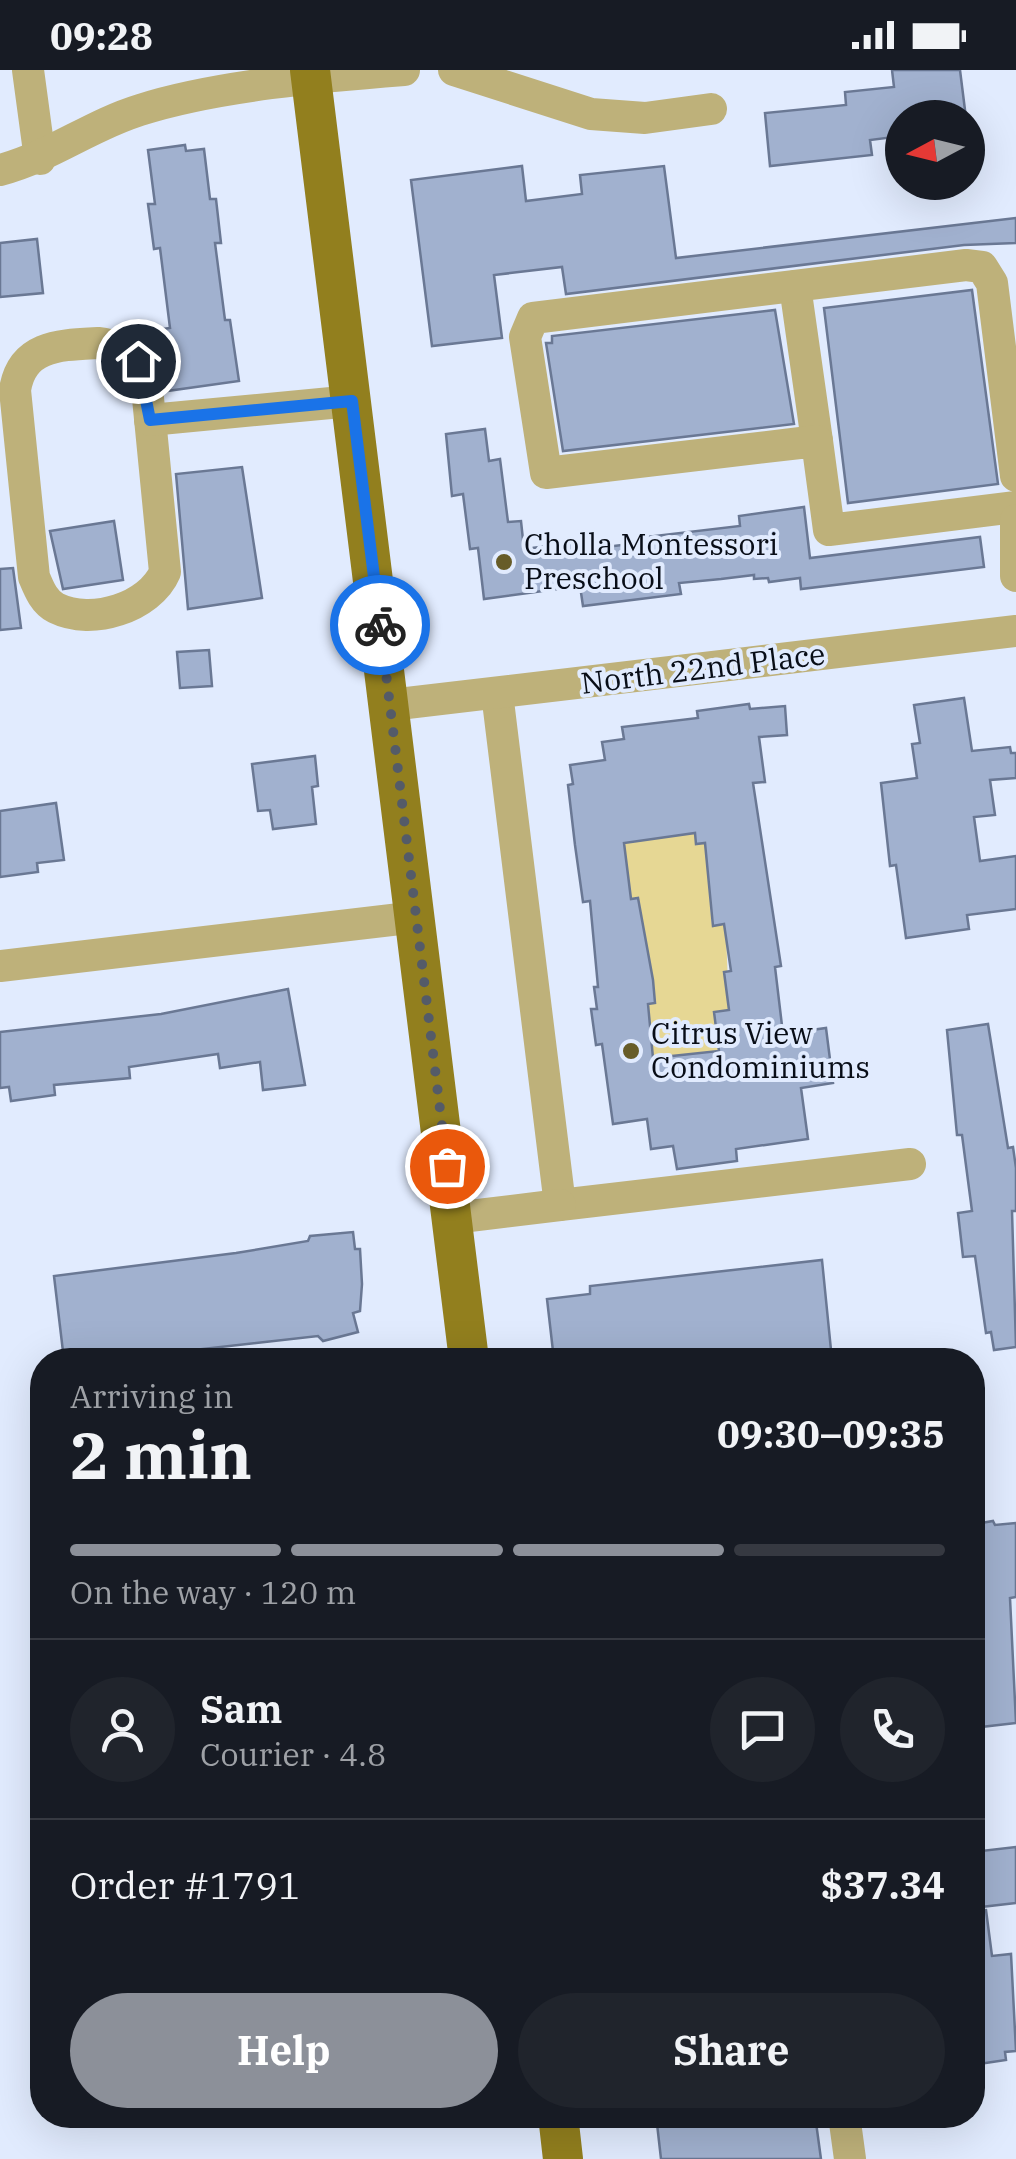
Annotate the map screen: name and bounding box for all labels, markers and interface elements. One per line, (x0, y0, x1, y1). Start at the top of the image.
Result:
text: 09:28 (50, 11, 153, 60)
north arrow (885, 100, 985, 200)
map controls (885, 100, 985, 200)
pin (96, 319, 181, 404)
icon: home (111, 334, 166, 389)
place label: Cholla Montessori Preschool (524, 524, 778, 597)
marker: Cholla Montessori Preschool (493, 551, 515, 573)
courier (330, 575, 430, 675)
icon: bike (353, 598, 408, 653)
street label: North 22nd Place (578, 633, 827, 702)
place label: Citrus View Condominiums (651, 1013, 870, 1086)
marker: Citrus View Condominiums (620, 1040, 642, 1062)
pin (405, 1124, 490, 1209)
icon: bag (420, 1139, 475, 1194)
text: Arriving in (70, 1375, 233, 1417)
text: 09:30–09:35 (717, 1409, 945, 1458)
text: 2 min (70, 1412, 252, 1497)
text: On the way · 120 m (70, 1571, 356, 1613)
button: person (70, 1677, 175, 1782)
button: chat (710, 1677, 815, 1782)
button: phone (840, 1677, 945, 1782)
text: Sam (200, 1684, 283, 1733)
text: Courier · 4.8 (200, 1733, 386, 1775)
text: Order #1791 (70, 1860, 301, 1909)
text: $37.34 (820, 1860, 945, 1909)
button: Help (70, 1993, 498, 2108)
button: Share (518, 1993, 945, 2108)

